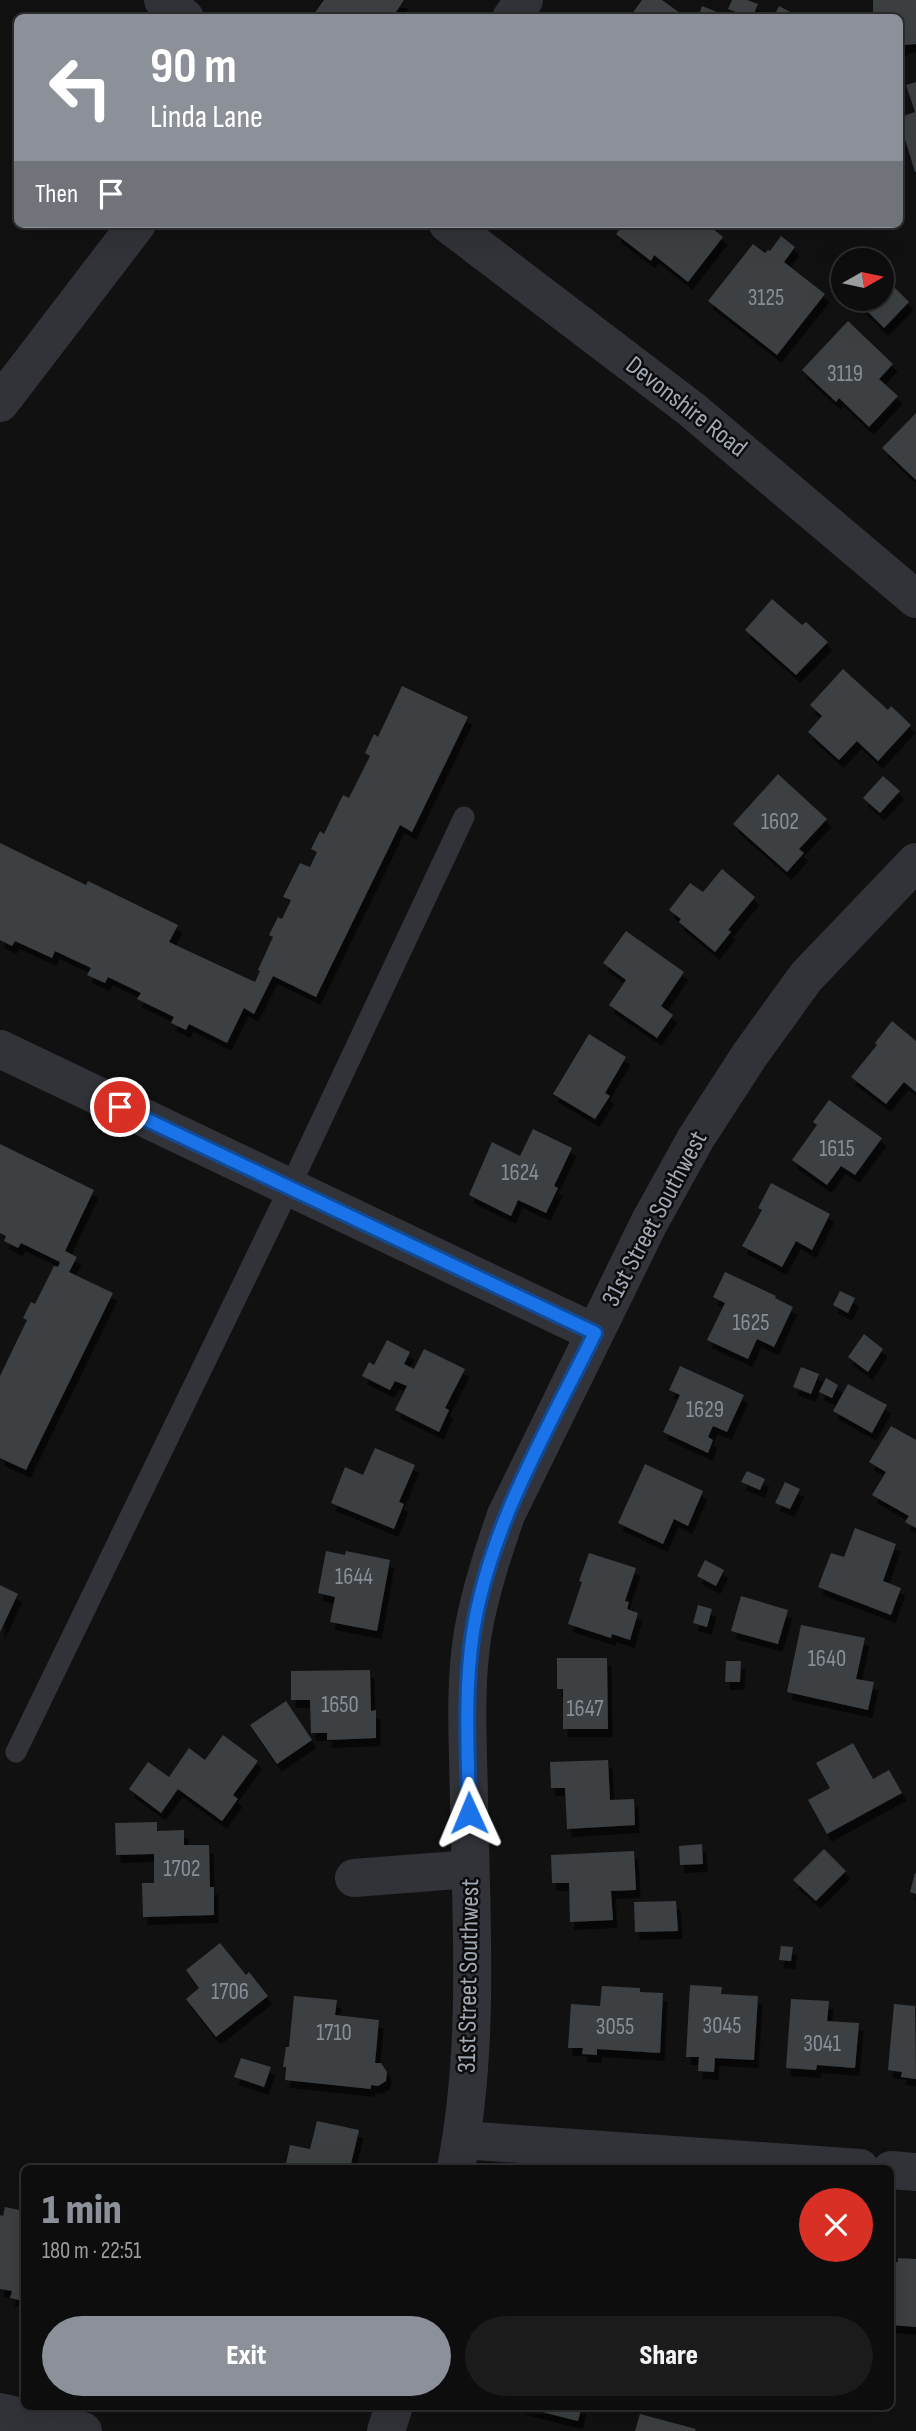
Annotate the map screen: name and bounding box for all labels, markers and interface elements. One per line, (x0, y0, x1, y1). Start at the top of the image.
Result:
text: 90 m (150, 38, 237, 97)
icon: left (35, 42, 126, 133)
text: Linda Lane (150, 98, 263, 137)
icon: arrive (92, 175, 130, 213)
text: Then (35, 179, 78, 210)
north arrow (831, 248, 894, 312)
map controls (831, 248, 894, 311)
house number: 3125 (748, 284, 784, 312)
street label: Devonshire Road (619, 350, 753, 464)
house number: 3119 (827, 360, 863, 388)
house number: 1602 (761, 808, 799, 836)
pin (90, 1077, 150, 1137)
icon: arrive (101, 1088, 139, 1126)
street label: 31st Street Southwest (596, 1126, 714, 1312)
house number: 1615 (819, 1135, 855, 1163)
house number: 1624 (501, 1159, 539, 1187)
house number: 1625 (732, 1309, 770, 1337)
house number: 1629 (686, 1396, 724, 1424)
house number: 1644 (335, 1563, 373, 1591)
house number: 1640 (808, 1645, 846, 1673)
house number: 1650 (321, 1691, 359, 1719)
house number: 1647 (566, 1695, 604, 1723)
position arrow (432, 1776, 506, 1850)
house number: 1702 (164, 1855, 200, 1883)
street label: 31st Street Southwest (452, 1878, 486, 2073)
house number: 1706 (211, 1978, 249, 2006)
house number: 3045 (703, 2012, 741, 2040)
house number: 3055 (596, 2013, 634, 2041)
house number: 1710 (316, 2019, 352, 2047)
house number: 3041 (803, 2030, 841, 2058)
text: 1 min (42, 2185, 122, 2236)
button: close (799, 2188, 873, 2262)
text: 180 m · 22:51 (42, 2237, 141, 2265)
button: Exit (42, 2316, 451, 2396)
button: Share (465, 2316, 873, 2396)

